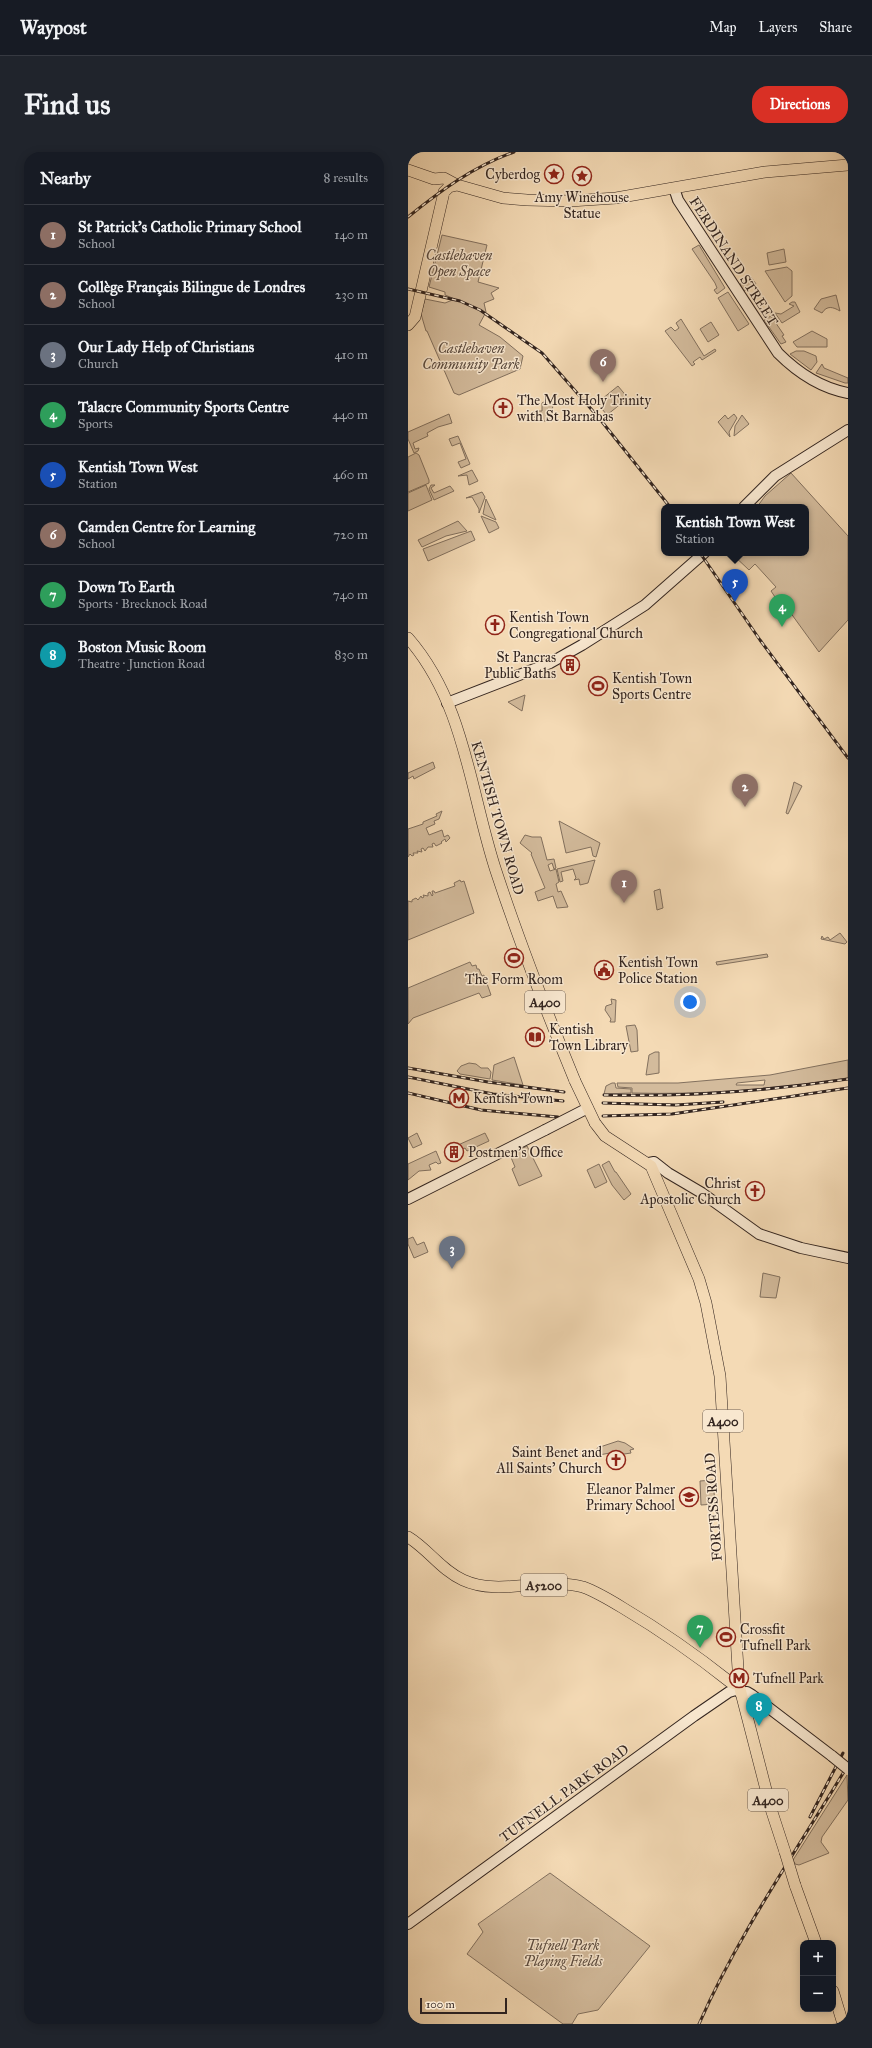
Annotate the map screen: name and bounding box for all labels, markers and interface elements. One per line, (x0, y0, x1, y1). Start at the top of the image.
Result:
text: Waypost (20, 16, 87, 39)
text: Map (709, 19, 737, 36)
text: Layers (759, 19, 797, 36)
text: Share (819, 19, 852, 36)
button: Directions (752, 86, 848, 123)
text: Find us (24, 87, 110, 122)
place icon: Cyberdog (543, 163, 565, 185)
place icon: Amy Winehouse Statue (571, 165, 593, 187)
place label: Cyberdog (485, 166, 540, 183)
text: Nearby (40, 168, 91, 189)
text: 8 results (324, 170, 368, 186)
place label: Amy Winehouse Statue (534, 189, 629, 222)
street label: FERDINAND STREET (686, 194, 782, 329)
text: St Patrick's Catholic Primary School (78, 218, 302, 236)
text: 1 (50, 227, 56, 243)
text: 140 m (334, 227, 368, 243)
text: School (78, 236, 115, 252)
park label: Castlehaven Open Space (426, 247, 493, 281)
text: Collège Français Bilingue de Londres (78, 278, 305, 296)
text: 2 (50, 287, 56, 303)
text: 230 m (335, 287, 368, 303)
text: School (78, 296, 115, 312)
text: Our Lady Help of Christians (78, 338, 254, 356)
park label: Castlehaven Community Park (422, 340, 520, 373)
text: 3 (50, 347, 56, 363)
text: 410 m (334, 347, 368, 363)
pin: 6 (590, 349, 616, 382)
text: Church (78, 356, 118, 372)
place label: The Most Holy Trinity with St Barnabas (517, 392, 652, 425)
church icon: The Most Holy Trinity with St Barnabas (492, 397, 514, 419)
text: Talacre Community Sports Centre (78, 398, 289, 416)
text: 4 (49, 407, 57, 423)
text: 440 m (332, 407, 368, 423)
text: Sports (78, 416, 113, 432)
text: Kentish Town West (78, 458, 198, 476)
text: 5 (50, 467, 56, 483)
text: 460 m (333, 467, 368, 483)
text: Station (78, 476, 117, 492)
popup (661, 504, 809, 556)
text: Kentish Town West (675, 513, 795, 531)
text: Camden Centre for Learning (78, 518, 255, 536)
text: 6 (50, 527, 56, 543)
text: 720 m (333, 527, 368, 543)
text: Station (675, 531, 715, 547)
text: School (78, 536, 115, 552)
pin: 5 (722, 569, 748, 602)
text: Down To Earth (78, 578, 175, 596)
text: 7 (50, 587, 56, 603)
text: 740 m (333, 587, 368, 603)
pin: 4 (769, 594, 795, 627)
text: Sports · Brecknock Road (78, 596, 207, 612)
place label: Kentish Town Congregational Church (509, 609, 643, 642)
church icon: Kentish Town Congregational Church (484, 614, 506, 636)
text: Boston Music Room (78, 638, 206, 656)
text: 8 (50, 647, 56, 663)
text: 830 m (335, 647, 368, 663)
place label: St Pancras Public Baths (484, 649, 556, 682)
building icon: St Pancras Public Baths (559, 654, 581, 676)
text: Theatre · Junction Road (78, 656, 205, 672)
place label: Kentish Town Sports Centre (612, 670, 693, 703)
sports icon: Kentish Town Sports Centre (587, 675, 609, 697)
street label: KENTISH TOWN ROAD (467, 739, 528, 897)
pin: 2 (732, 774, 758, 807)
pin: 1 (611, 870, 637, 903)
sports icon: The Form Room (503, 947, 525, 969)
place label: Kentish Town Police Station (618, 954, 699, 987)
public building icon: Kentish Town Police Station (593, 959, 615, 981)
place label: The Form Room (465, 971, 563, 988)
road number: A400 (525, 991, 565, 1013)
your location (680, 992, 700, 1012)
place label: Kentish Town Library (549, 1021, 629, 1054)
library icon: Kentish Town Library (524, 1026, 546, 1048)
metro station icon: Kentish Town (448, 1087, 470, 1109)
place label: Kentish Town (473, 1090, 554, 1107)
building icon: Postmen's Office (443, 1141, 465, 1163)
place label: Postmen's Office (468, 1144, 563, 1161)
place label: Christ Apostolic Church (639, 1175, 741, 1208)
church icon: Christ Apostolic Church (744, 1180, 766, 1202)
pin: 3 (439, 1236, 465, 1269)
road number: A400 (703, 1410, 743, 1432)
place label: Saint Benet and All Saints' Church (496, 1444, 602, 1477)
church icon: Saint Benet and All Saints' Church (605, 1449, 627, 1471)
street label: FORTESS ROAD (701, 1452, 726, 1562)
place label: Eleanor Palmer Primary School (586, 1481, 676, 1514)
school or university icon: Eleanor Palmer Primary School (678, 1486, 700, 1508)
road number: A5200 (521, 1574, 567, 1596)
pin: 7 (687, 1615, 713, 1648)
place label: Crossfit Tufnell Park (740, 1621, 811, 1654)
sports icon: Crossfit Tufnell Park (715, 1626, 737, 1648)
metro station icon: Tufnell Park (728, 1667, 750, 1689)
place label: Tufnell Park (753, 1670, 824, 1687)
pin: 8 (746, 1693, 772, 1726)
street label: TUFNELL PARK ROAD (496, 1741, 632, 1846)
road number: A400 (748, 1789, 788, 1811)
park label: Tufnell Park Playing Fields (523, 1937, 603, 1970)
map controls (800, 1940, 836, 2012)
button: + (800, 1940, 836, 1976)
button: − (800, 1976, 836, 2012)
scale bar (420, 1996, 507, 2015)
text: 100 m (426, 1998, 455, 2011)

